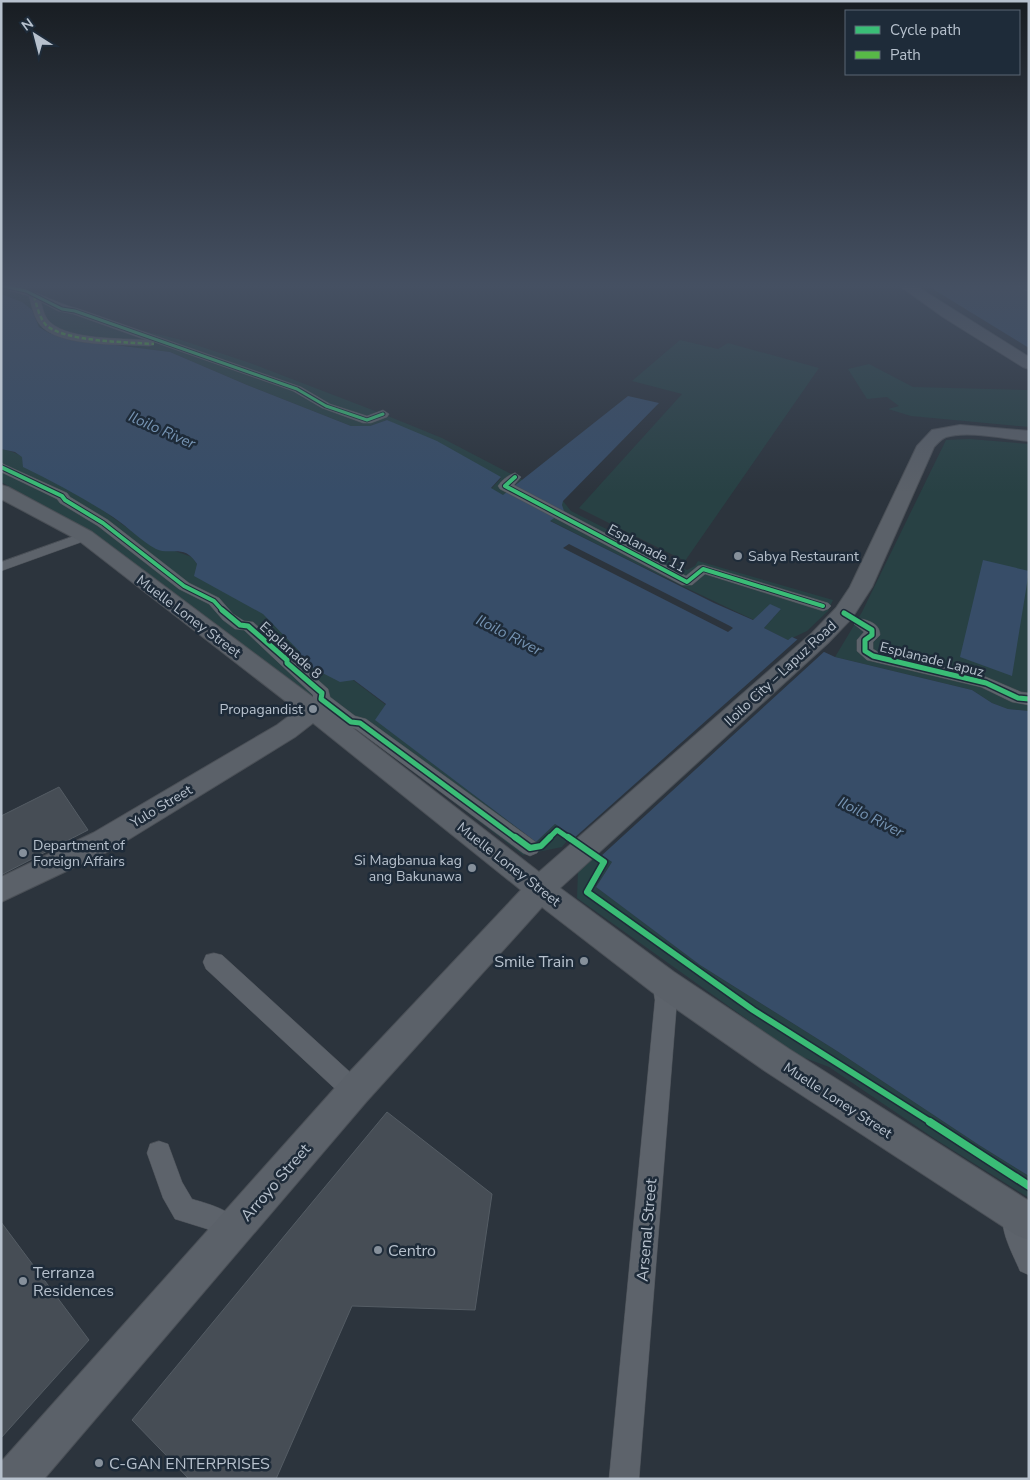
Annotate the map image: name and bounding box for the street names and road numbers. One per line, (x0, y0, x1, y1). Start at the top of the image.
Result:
street label: Esplanade 11 (604, 520, 689, 577)
street label: Muelle Loney Street (133, 571, 245, 662)
street label: Iloilo City – Lapuz Road (720, 616, 841, 730)
street label: Esplanade 8 (256, 617, 326, 683)
street label: Esplanade Lapuz (878, 637, 986, 682)
street label: Yulo Street (126, 781, 196, 833)
street label: Muelle Loney Street (453, 818, 564, 911)
street label: Muelle Loney Street (780, 1058, 896, 1143)
street label: Arroyo Street (236, 1139, 316, 1226)
street label: Arsenal Street (632, 1177, 663, 1283)

